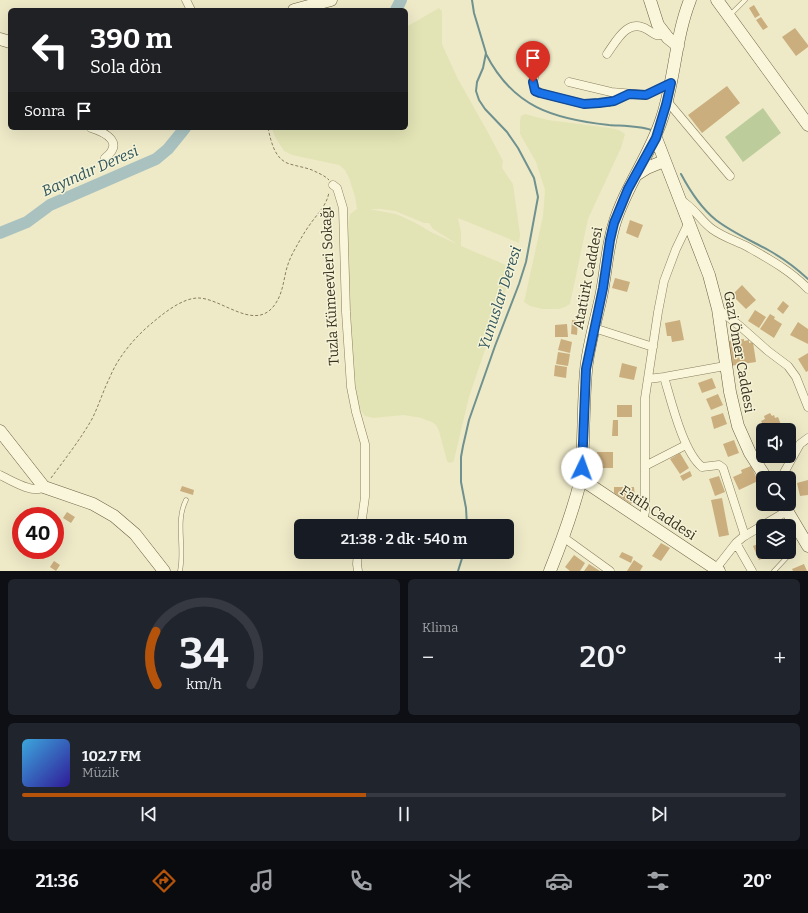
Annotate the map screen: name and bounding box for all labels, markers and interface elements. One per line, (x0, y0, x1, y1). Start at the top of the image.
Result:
text: 390 m (90, 22, 172, 55)
icon: left (24, 24, 76, 76)
pin (516, 41, 550, 82)
icon: arrive (522, 47, 544, 69)
text: Sola dön (90, 56, 162, 78)
icon: arrive (73, 100, 95, 122)
text: Sonra (24, 102, 65, 120)
water label: Bayındır Deresi (39, 142, 141, 200)
street label: Tuzla Kümeevleri Sokağı (317, 206, 343, 366)
street label: Atatürk Caddesi (570, 225, 606, 331)
water label: Yunuslar Deresi (475, 244, 525, 352)
street label: Gazi Ömer Caddesi (720, 290, 758, 414)
map controls (756, 423, 796, 559)
button: sound (756, 423, 796, 463)
position arrow (561, 447, 603, 489)
button: search (756, 471, 796, 511)
street label: Fatih Caddesi (617, 482, 699, 544)
speed limit sign: 40 (12, 507, 64, 559)
button: layers (756, 519, 796, 559)
text: 21:38 · 2 dk · 540 m (341, 530, 467, 548)
text: Klima (422, 620, 458, 635)
text: 34 (179, 629, 229, 679)
text: 20° (579, 639, 628, 675)
text: − (422, 644, 434, 671)
text: + (773, 644, 786, 671)
text: km/h (186, 676, 222, 693)
text: 102.7 FM (82, 747, 141, 765)
text: Müzik (82, 765, 119, 780)
icon: previous (138, 803, 160, 825)
icon: pause (393, 803, 415, 825)
icon: next (648, 803, 670, 825)
icon: directions (150, 867, 178, 895)
icon: music (248, 867, 276, 895)
icon: phone (347, 867, 375, 895)
icon: climate (446, 867, 474, 895)
icon: car (545, 867, 573, 895)
icon: filters (644, 867, 672, 895)
text: 21:36 (35, 870, 79, 892)
text: 20° (743, 870, 772, 892)

